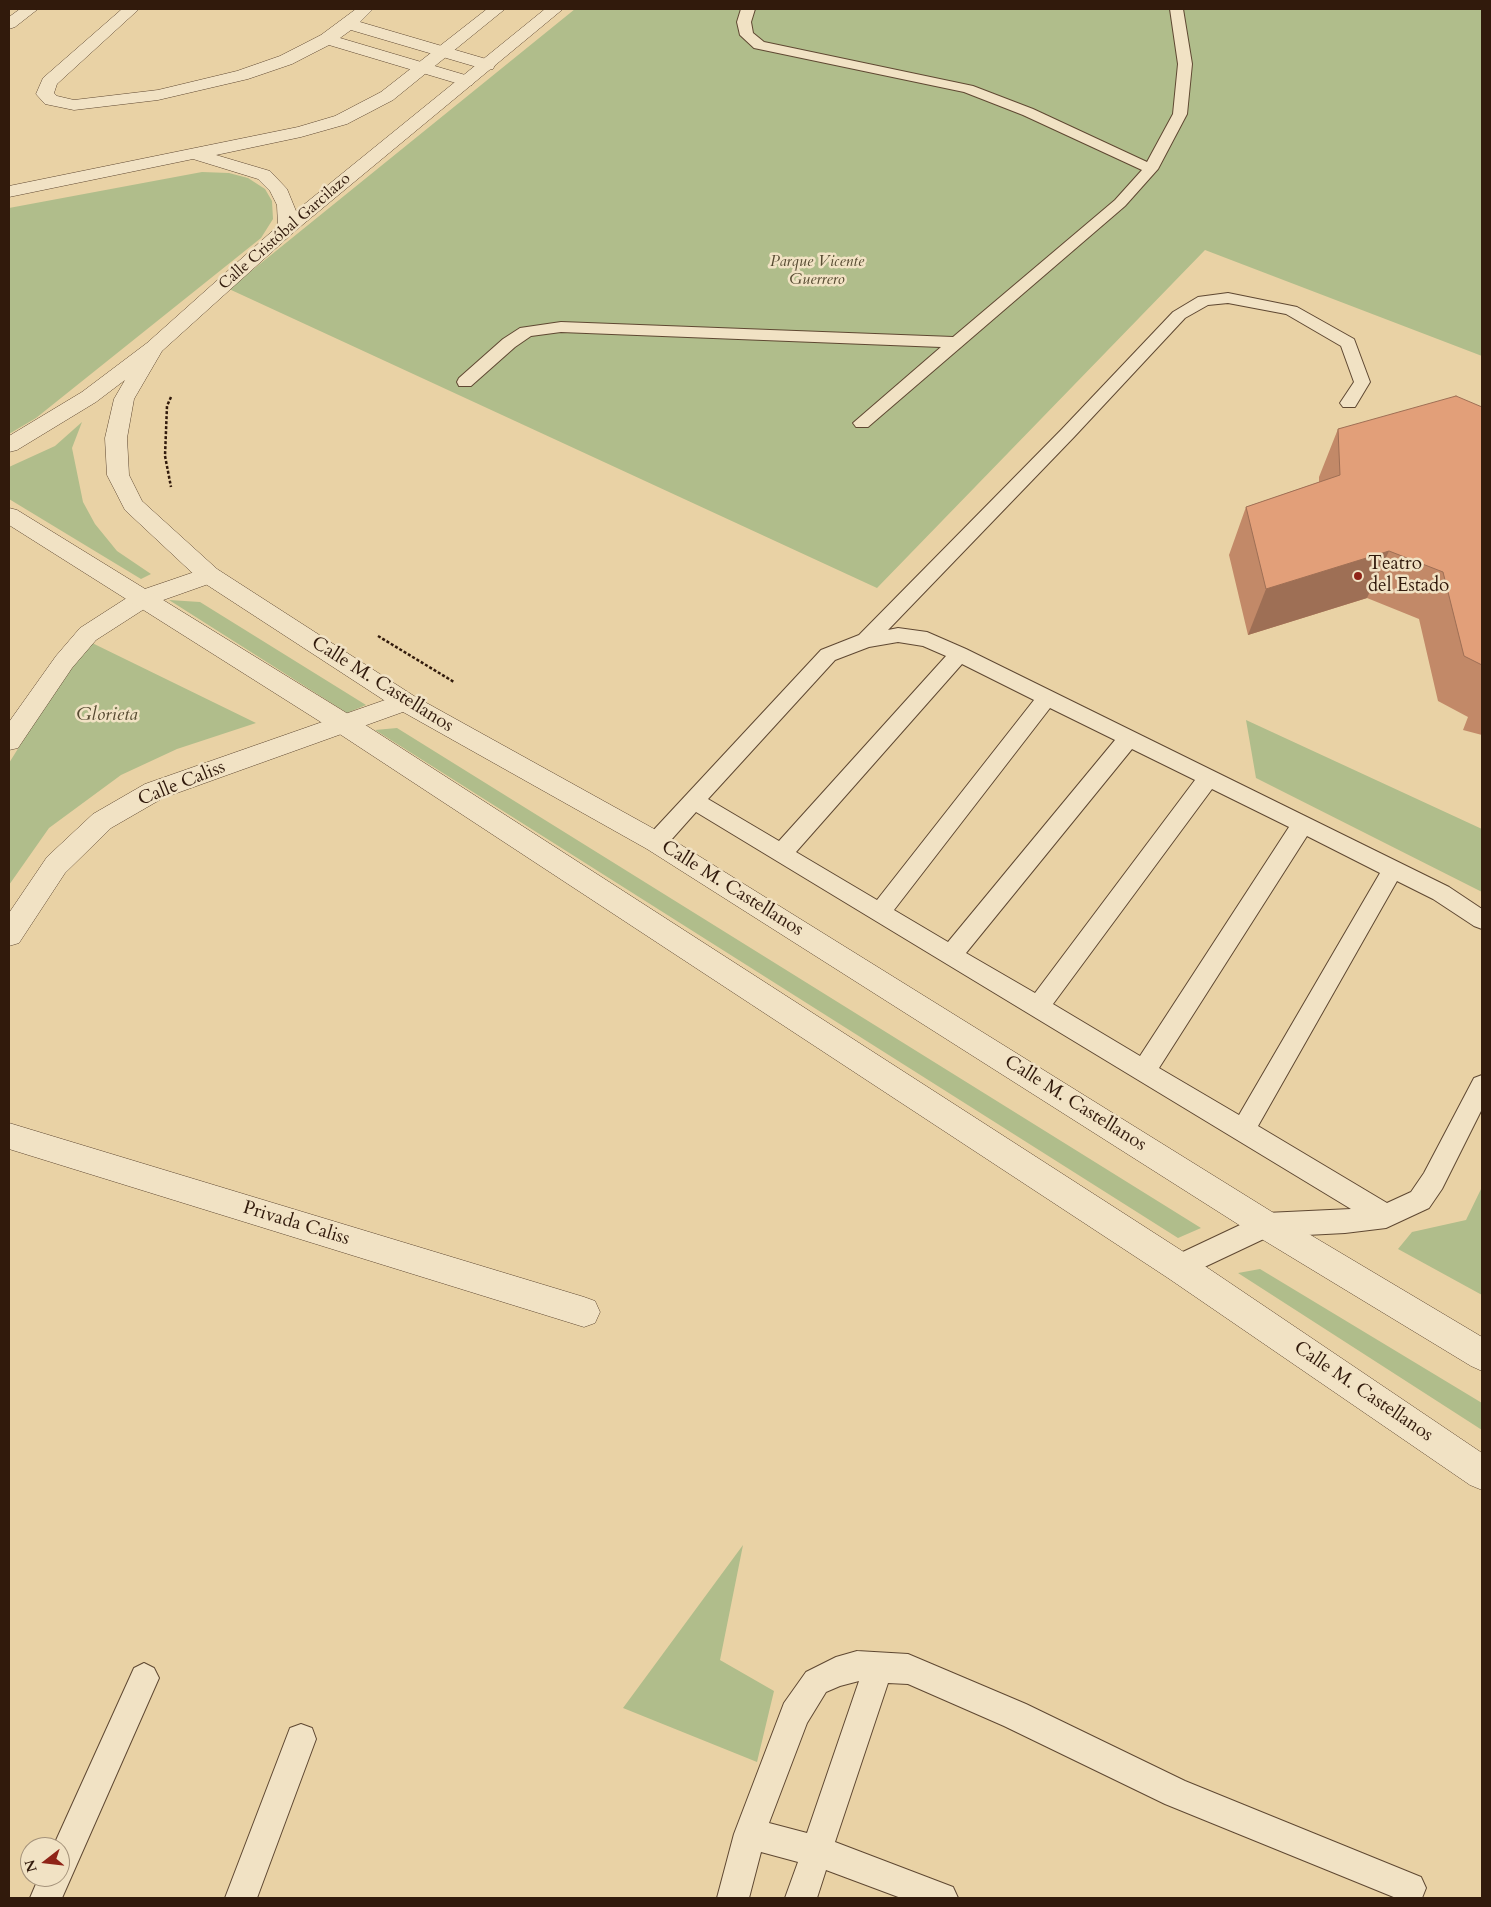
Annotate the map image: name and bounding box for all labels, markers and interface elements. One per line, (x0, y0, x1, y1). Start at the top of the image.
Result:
street label: Calle Cristóbal Garcilazo (215, 170, 355, 294)
park label: Parque Vicente Guerrero (770, 252, 864, 290)
place label: Teatro del Estado (1368, 554, 1449, 598)
marker: Teatro del Estado (1352, 570, 1364, 582)
street label: Calle M. Castellanos (307, 632, 457, 738)
park label: Glorieta (76, 705, 138, 727)
street label: Calle Caliss (135, 756, 229, 812)
street label: Calle M. Castellanos (657, 836, 807, 942)
street label: Calle M. Castellanos (1000, 1051, 1150, 1157)
street label: Privada Caliss (240, 1197, 352, 1251)
street label: Calle M. Castellanos (1289, 1337, 1437, 1447)
north arrow (20, 1837, 70, 1887)
text: N (20, 1858, 42, 1874)

